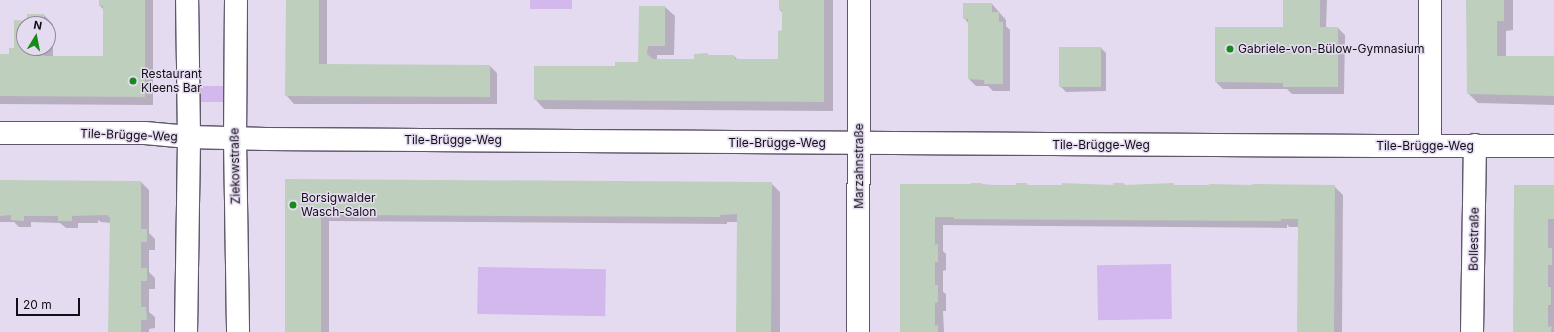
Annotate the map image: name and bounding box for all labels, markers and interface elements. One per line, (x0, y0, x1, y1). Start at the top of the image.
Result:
north arrow (16, 16, 56, 56)
text: N (33, 18, 43, 33)
place label: Gabriele-von-Bülow-Gymnasium (1238, 42, 1424, 56)
marker: Gabriele-von-Bülow-Gymnasium (1225, 44, 1235, 54)
place label: Restaurant Kleens Bar (141, 67, 202, 95)
marker: Restaurant Kleens Bar (128, 76, 138, 86)
street label: Marzahnstraße (852, 123, 866, 209)
street label: Tile-Brügge-Weg (80, 126, 178, 144)
street label: Ziekowstraße (227, 128, 243, 204)
street label: Tile-Brügge-Weg (404, 133, 502, 147)
street label: Tile-Brügge-Weg (728, 136, 826, 150)
street label: Tile-Brügge-Weg (1052, 138, 1150, 152)
street label: Tile-Brügge-Weg (1376, 139, 1474, 153)
place label: Borsigwalder Wasch-Salon (301, 191, 376, 219)
marker: Borsigwalder Wasch-Salon (288, 200, 298, 210)
street label: Bollestraße (1466, 207, 1482, 271)
scale bar (18, 290, 82, 316)
text: 20 m (23, 297, 52, 312)

